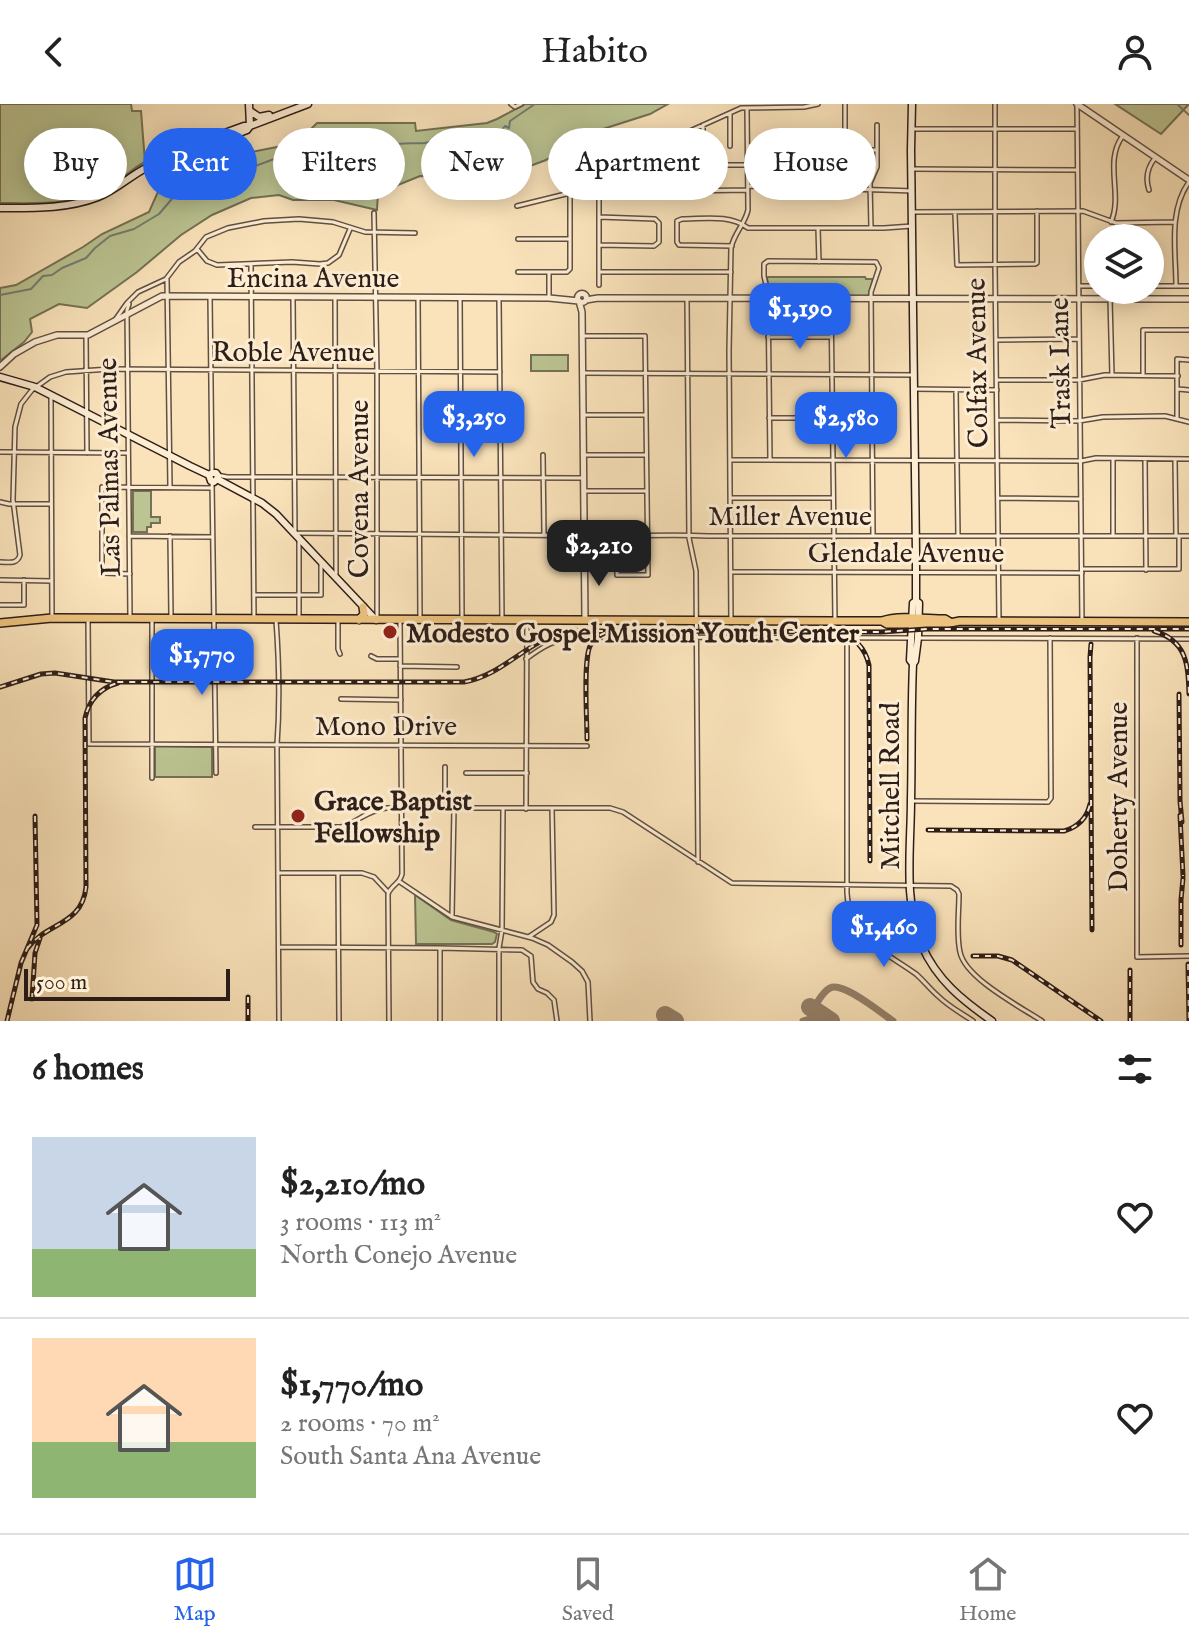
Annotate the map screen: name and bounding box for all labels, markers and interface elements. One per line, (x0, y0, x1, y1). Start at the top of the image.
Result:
text: Habito (541, 29, 648, 75)
icon: back (32, 30, 76, 74)
icon: person (1113, 30, 1157, 74)
chip: Buy (24, 128, 127, 200)
chip: Rent (143, 128, 257, 200)
chip: Filters (273, 128, 405, 200)
chip: New (421, 128, 532, 200)
chip: Apartment (548, 128, 728, 200)
chip: House (744, 128, 876, 200)
map controls (1084, 224, 1164, 304)
button: layers (1084, 224, 1164, 304)
street label: Encina Avenue (227, 262, 399, 297)
street label: Colfax Avenue (960, 277, 997, 448)
pin: $1,190 (735, 283, 865, 351)
text: $1,190 (768, 292, 832, 325)
street label: Trask Lane (1043, 297, 1080, 429)
street label: Roble Avenue (211, 336, 375, 371)
street label: Las Palmas Avenue (91, 357, 130, 577)
pin: $3,250 (409, 391, 539, 459)
pin: $2,580 (781, 392, 911, 460)
street label: Covena Avenue (343, 400, 378, 578)
text: $3,250 (441, 400, 507, 433)
text: $2,580 (813, 401, 879, 434)
street label: Miller Avenue (708, 500, 872, 535)
pin: $2,210 (534, 520, 664, 588)
text: $2,210 (565, 529, 633, 562)
street label: Glendale Avenue (808, 537, 1004, 572)
place label: Modesto Gospel Mission Youth Center (406, 617, 860, 652)
marker: Modesto Gospel Mission Youth Center (381, 623, 399, 641)
pin: $1,770 (137, 629, 267, 697)
text: $1,770 (169, 638, 235, 671)
street label: Mitchell Road (874, 702, 909, 870)
street label: Doherty Avenue (1102, 702, 1137, 892)
street label: Mono Drive (315, 710, 457, 745)
place label: Grace Baptist Fellowship (314, 785, 472, 852)
marker: Grace Baptist Fellowship (289, 807, 307, 825)
pin: $1,460 (819, 901, 949, 969)
text: $1,460 (850, 910, 918, 943)
scale bar (24, 965, 230, 1001)
text: 500 m (36, 969, 87, 997)
icon: filters (1113, 1047, 1157, 1091)
text: 6 homes (32, 1048, 144, 1091)
text: $2,210/mo (280, 1163, 425, 1206)
icon: home (96, 1169, 192, 1265)
icon: heart (1113, 1195, 1157, 1239)
text: 3 rooms · 113 m² (280, 1206, 441, 1239)
text: North Conejo Avenue (280, 1239, 517, 1272)
text: $1,770/mo (280, 1364, 423, 1407)
icon: home (96, 1370, 192, 1466)
icon: heart (1113, 1396, 1157, 1440)
text: 2 rooms · 70 m² (280, 1407, 440, 1440)
text: South Santa Ana Avenue (280, 1440, 541, 1473)
tab: Map (173, 1552, 217, 1628)
tab: Saved (562, 1552, 614, 1628)
tab: Home (959, 1552, 1016, 1628)

